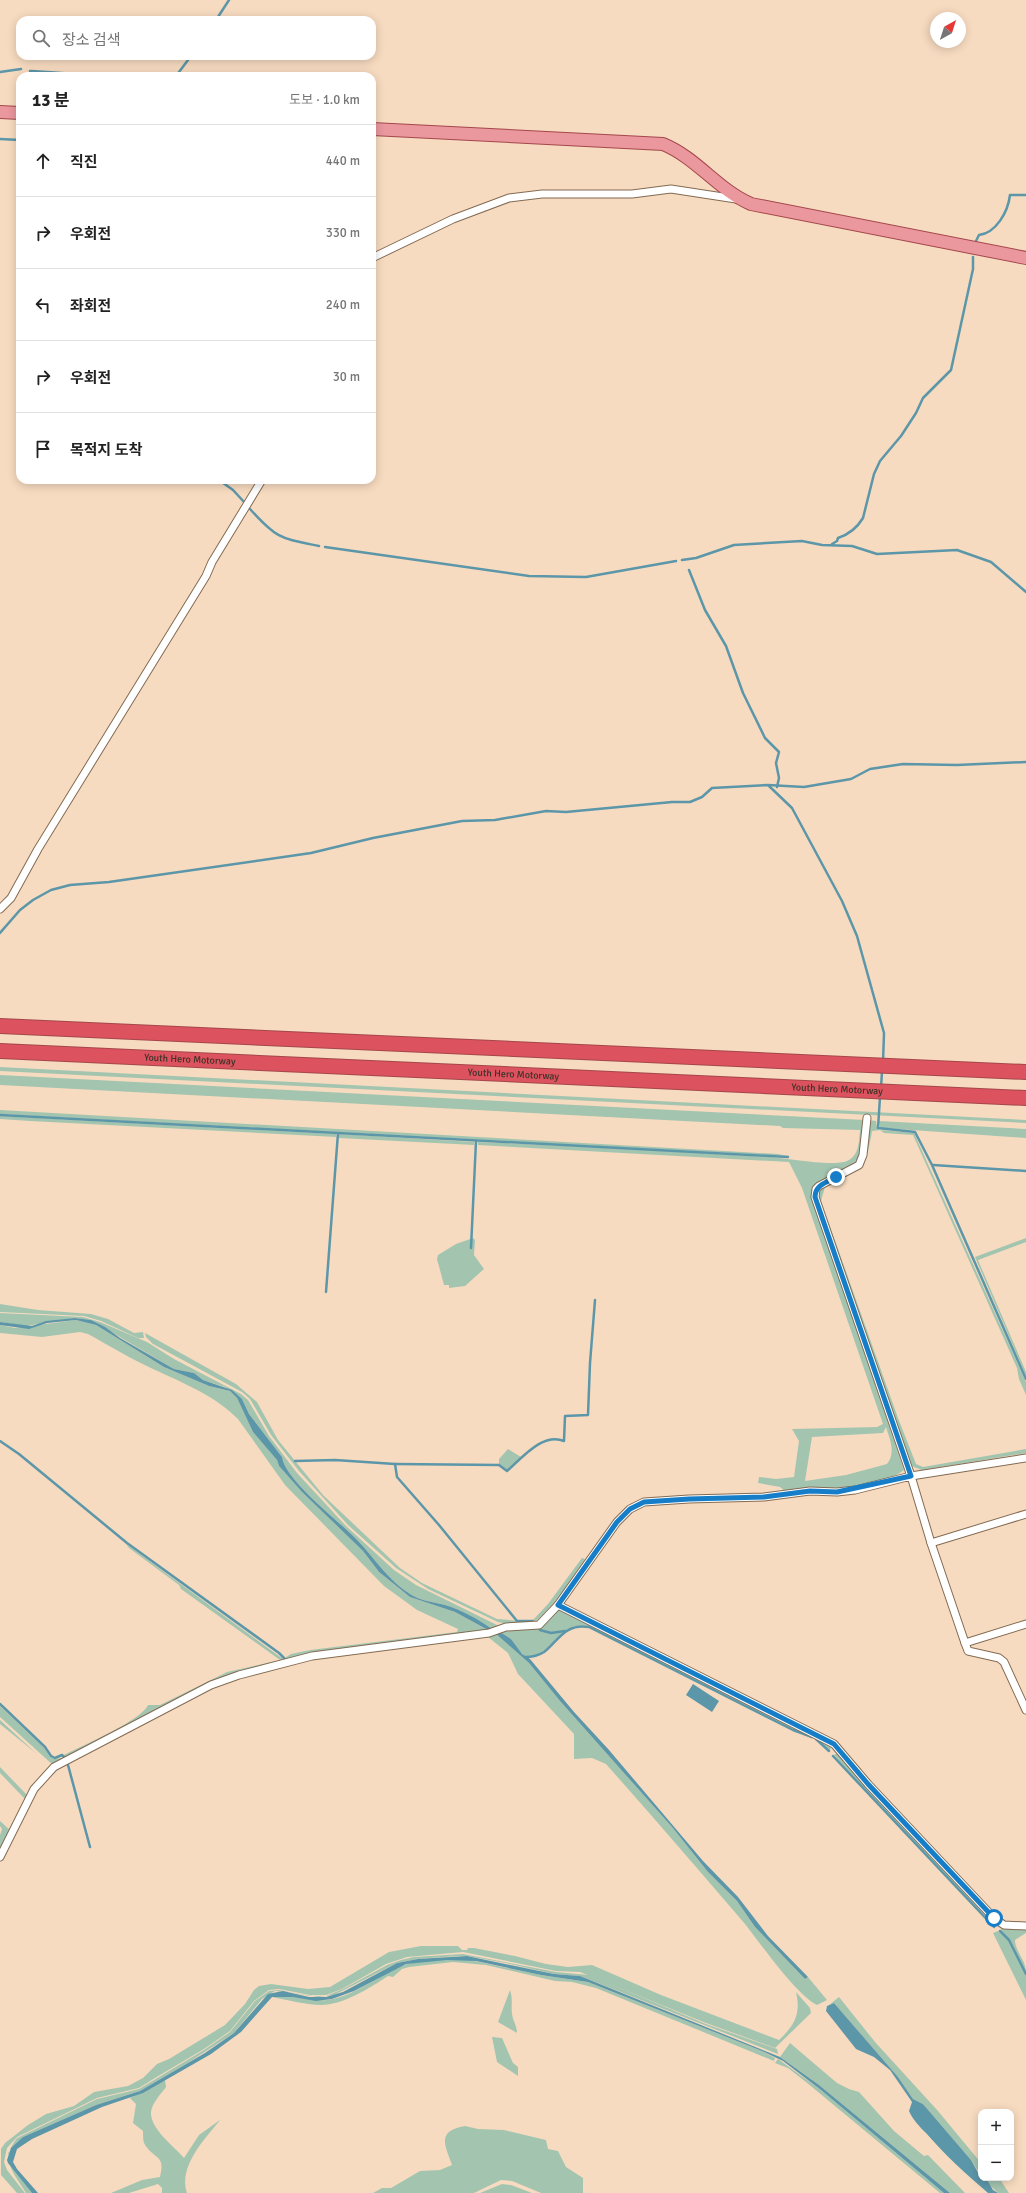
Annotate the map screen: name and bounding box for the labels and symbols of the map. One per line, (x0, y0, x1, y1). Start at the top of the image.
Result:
north arrow (930, 12, 966, 48)
street label: Youth Hero Motorway (144, 1052, 236, 1068)
street label: Youth Hero Motorway (468, 1066, 560, 1083)
street label: Youth Hero Motorway (791, 1081, 883, 1097)
route end (827, 1168, 845, 1186)
route start (985, 1909, 1003, 1927)

